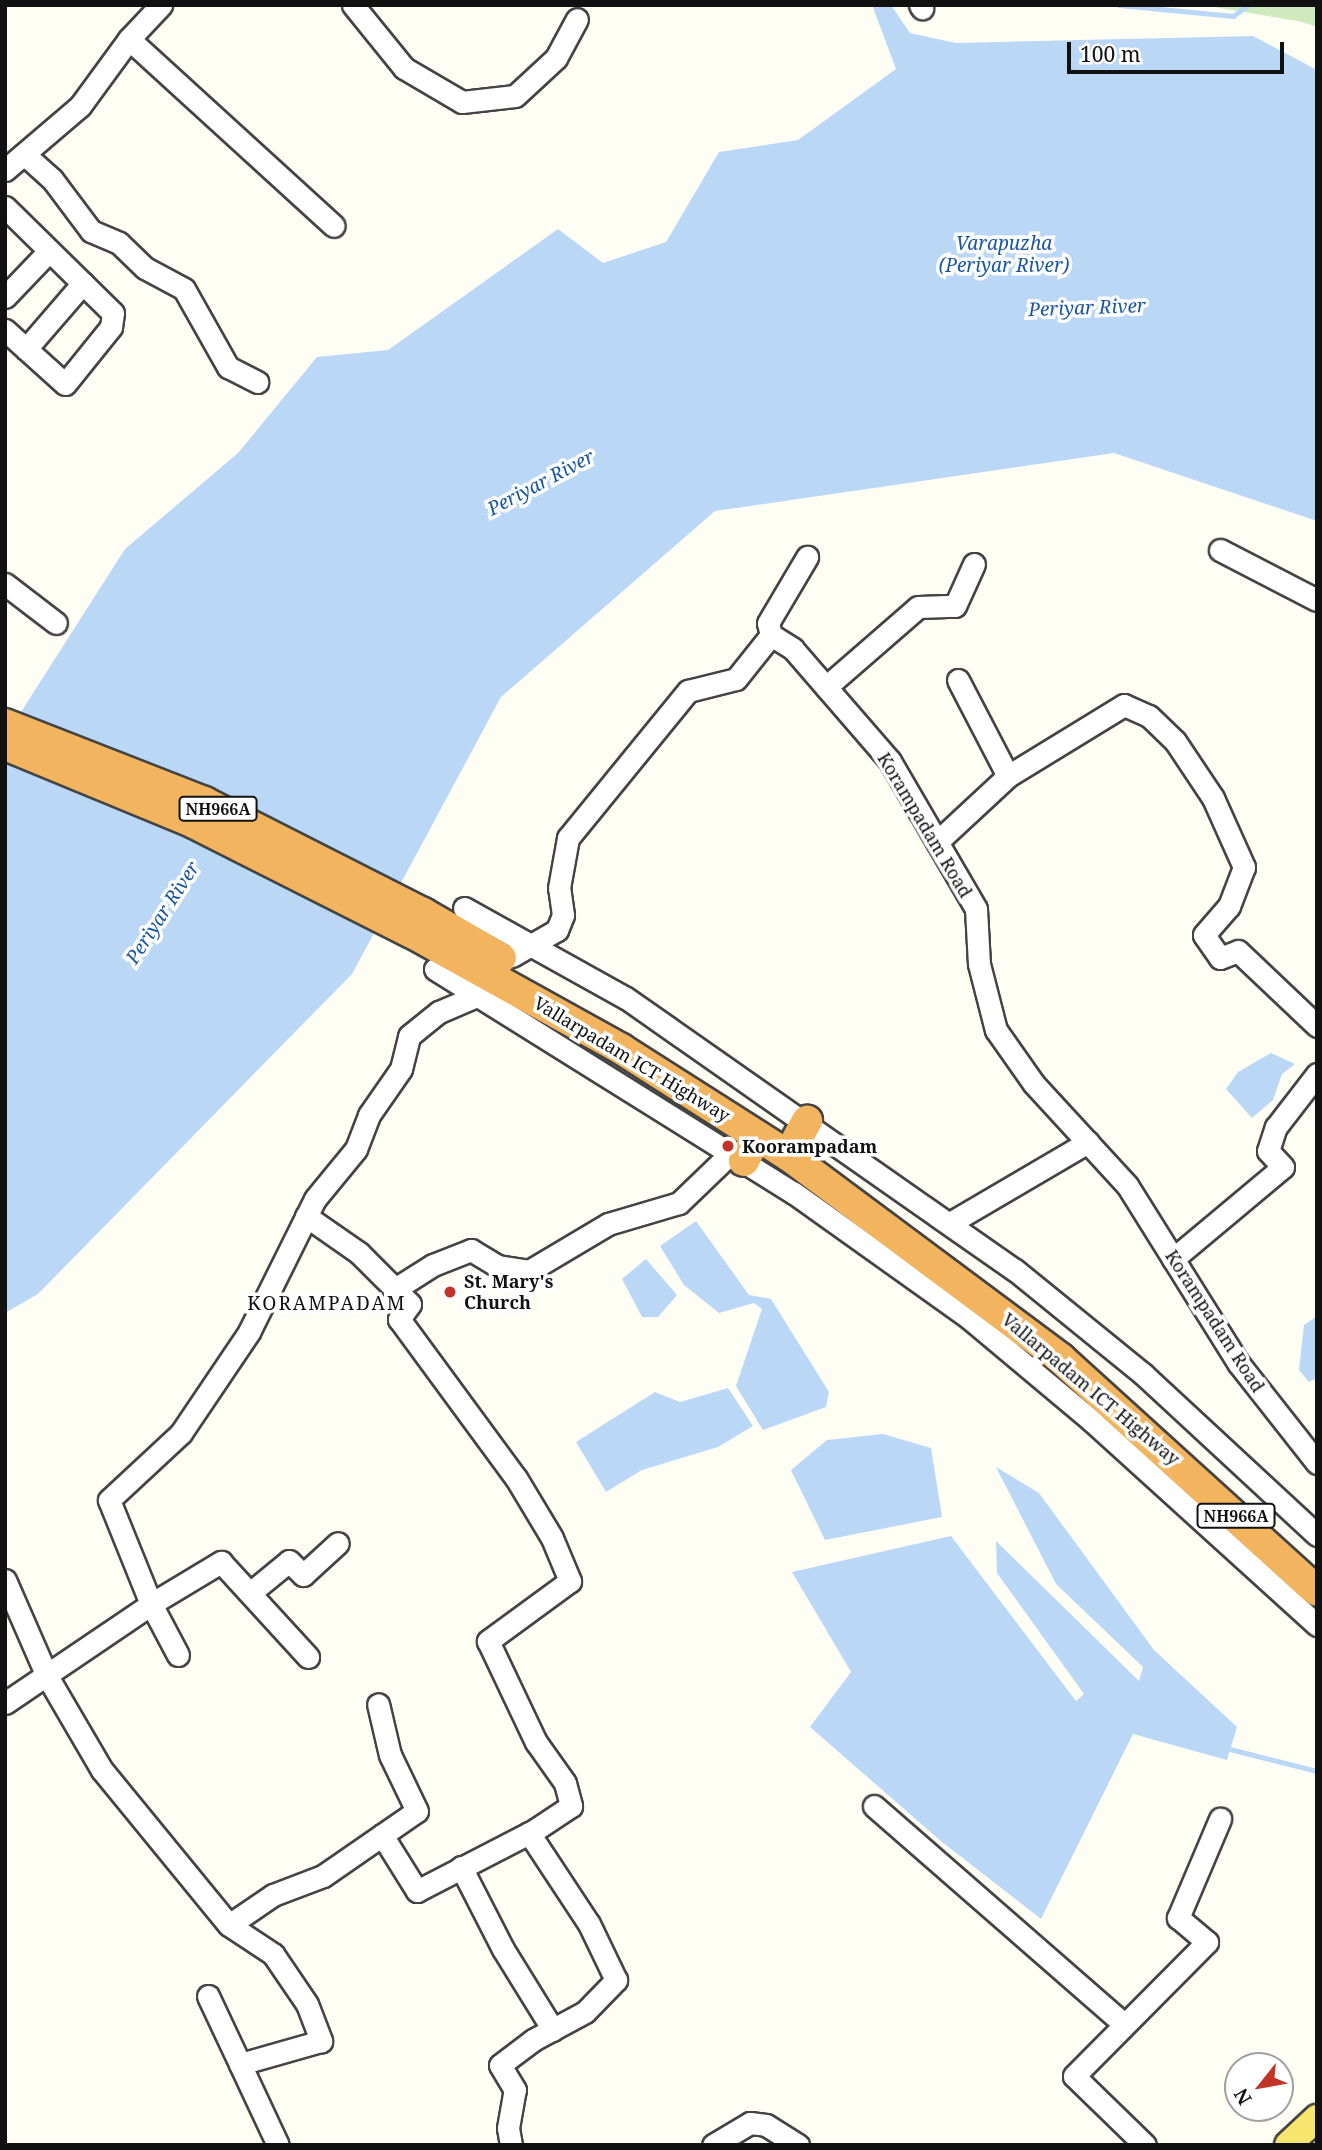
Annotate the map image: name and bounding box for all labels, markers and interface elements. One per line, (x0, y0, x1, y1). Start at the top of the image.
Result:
scale bar (1070, 28, 1287, 72)
text: 100 m (1080, 40, 1141, 68)
water label: Varapuzha (Periyar River) (939, 233, 1069, 277)
water label: Periyar River (1028, 295, 1146, 321)
water label: Periyar River (484, 445, 598, 521)
street label: Korampadam Road (873, 749, 977, 901)
road number: NH966A (178, 796, 258, 822)
water label: Periyar River (121, 857, 205, 969)
street label: Vallarpadam ICT Highway (530, 992, 734, 1126)
place label: Koorampadam (742, 1135, 877, 1157)
marker: Koorampadam (720, 1138, 736, 1154)
street label: Korampadam Road (1161, 1246, 1269, 1396)
place label: St. Mary's Church (464, 1271, 553, 1314)
marker: St. Mary's Church (442, 1284, 458, 1300)
district label: KORAMPADAM (249, 1293, 405, 1315)
street label: Vallarpadam ICT Highway (998, 1308, 1184, 1470)
road number: NH966A (1196, 1504, 1276, 1528)
north arrow (1224, 2052, 1294, 2122)
text: N (1228, 2084, 1258, 2110)

